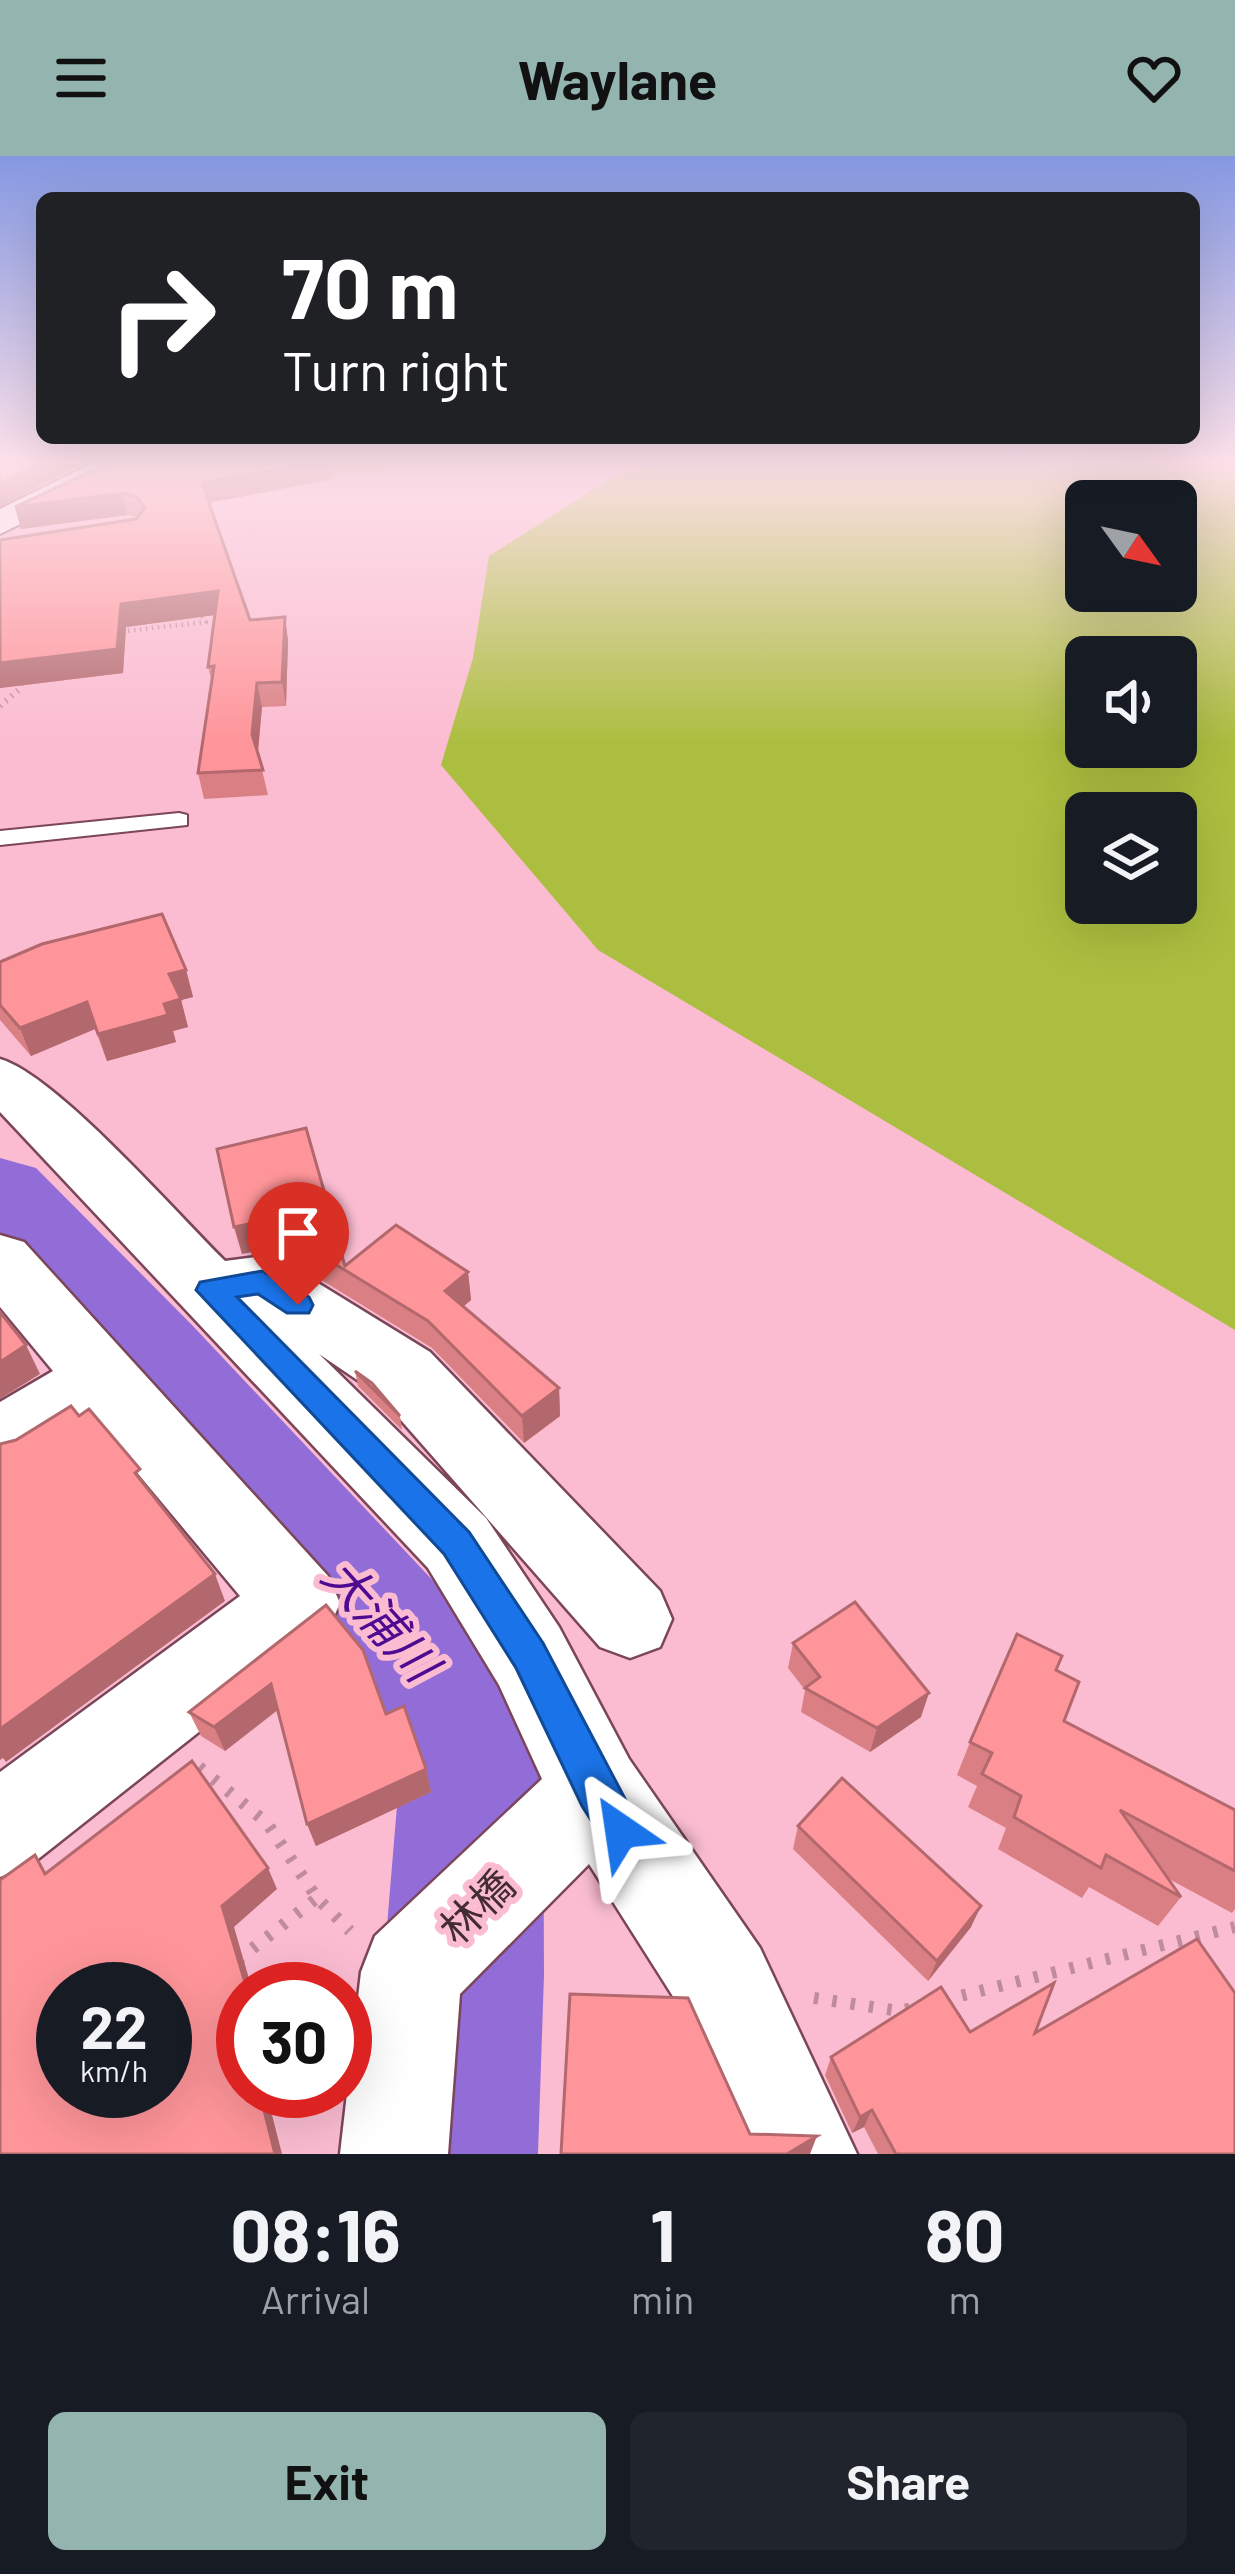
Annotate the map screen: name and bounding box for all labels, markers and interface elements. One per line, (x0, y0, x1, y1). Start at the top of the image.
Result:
icon: menu (48, 45, 114, 111)
icon: heart (1121, 45, 1187, 111)
text: Waylane (518, 46, 717, 111)
text: 70 m (282, 235, 458, 336)
icon: right (84, 240, 240, 396)
text: Turn right (282, 337, 510, 402)
north arrow (1065, 480, 1197, 612)
map controls (1065, 480, 1197, 924)
button: sound (1065, 636, 1197, 768)
button: layers (1065, 792, 1197, 924)
pin (247, 1182, 349, 1305)
icon: arrive (265, 1200, 331, 1266)
water label: 大浦川 (312, 1546, 455, 1695)
position arrow (558, 1768, 684, 1894)
street label: 林橋 (428, 1858, 523, 1953)
speed limit sign: 30 (216, 1962, 372, 2118)
text: 22 (80, 1989, 148, 2061)
text: km/h (80, 2052, 148, 2088)
text: 08:16 (230, 2190, 401, 2276)
text: 1 (650, 2190, 675, 2276)
text: 80 (925, 2190, 1005, 2276)
text: Arrival (261, 2275, 370, 2322)
text: min (631, 2275, 694, 2322)
text: m (948, 2275, 981, 2322)
button: Exit (48, 2412, 606, 2550)
button: Share (630, 2412, 1187, 2550)

